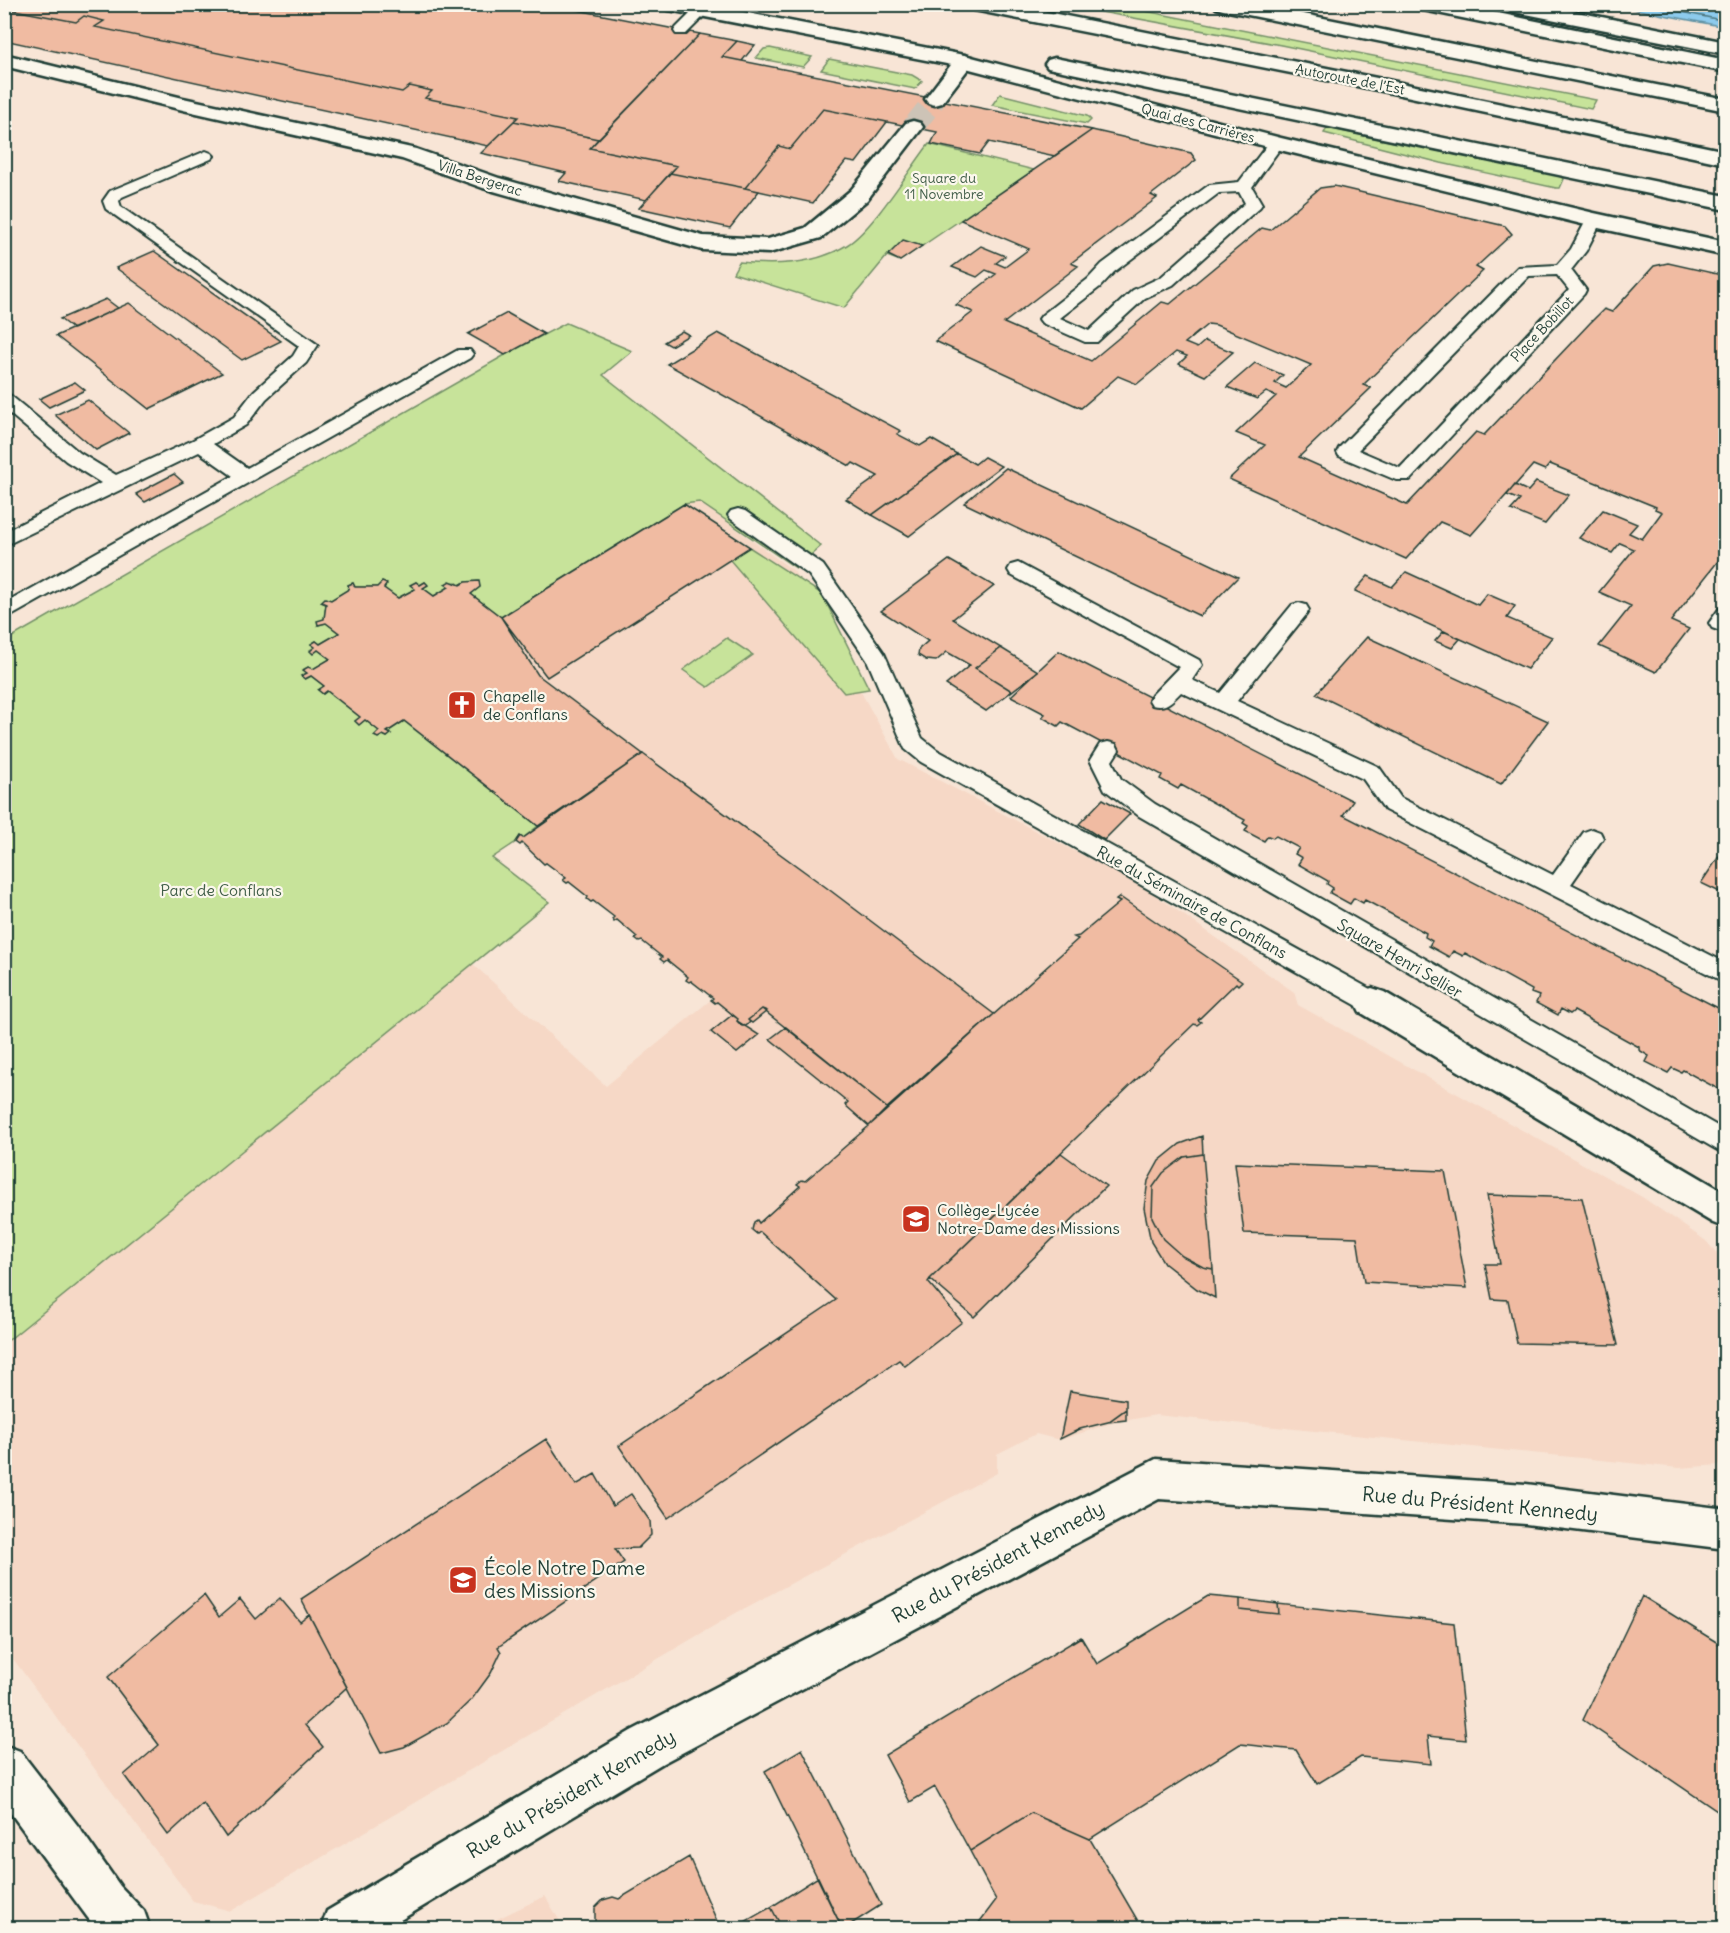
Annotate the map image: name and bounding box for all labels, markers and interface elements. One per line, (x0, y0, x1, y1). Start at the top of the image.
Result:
street label: Autoroute de l’Est (1294, 60, 1407, 99)
street label: Quai des Carrières (1139, 99, 1257, 147)
street label: Villa Bergerac (435, 156, 525, 200)
park label: Square du 11 Novembre (904, 169, 984, 203)
street label: Place Bobillot (1507, 292, 1577, 366)
place label: Chapelle de Conflans (483, 686, 568, 724)
church icon: Chapelle de Conflans (446, 689, 478, 721)
street label: Rue du Séminaire de Conflans (1093, 841, 1291, 963)
park label: Parc de Conflans (160, 880, 282, 900)
street label: Square Henri Sellier (1334, 914, 1467, 1002)
place label: Collège-Lycée Notre-Dame des Missions (937, 1200, 1120, 1238)
school or university icon: Collège-Lycée Notre-Dame des Missions (900, 1203, 932, 1235)
street label: Rue du Président Kennedy (1361, 1481, 1599, 1526)
street label: Rue du Président Kennedy (887, 1495, 1108, 1628)
place label: École Notre Dame des Missions (484, 1555, 645, 1603)
school or university icon: École Notre Dame des Missions (447, 1564, 479, 1596)
street label: Rue du Président Kennedy (462, 1724, 680, 1864)

